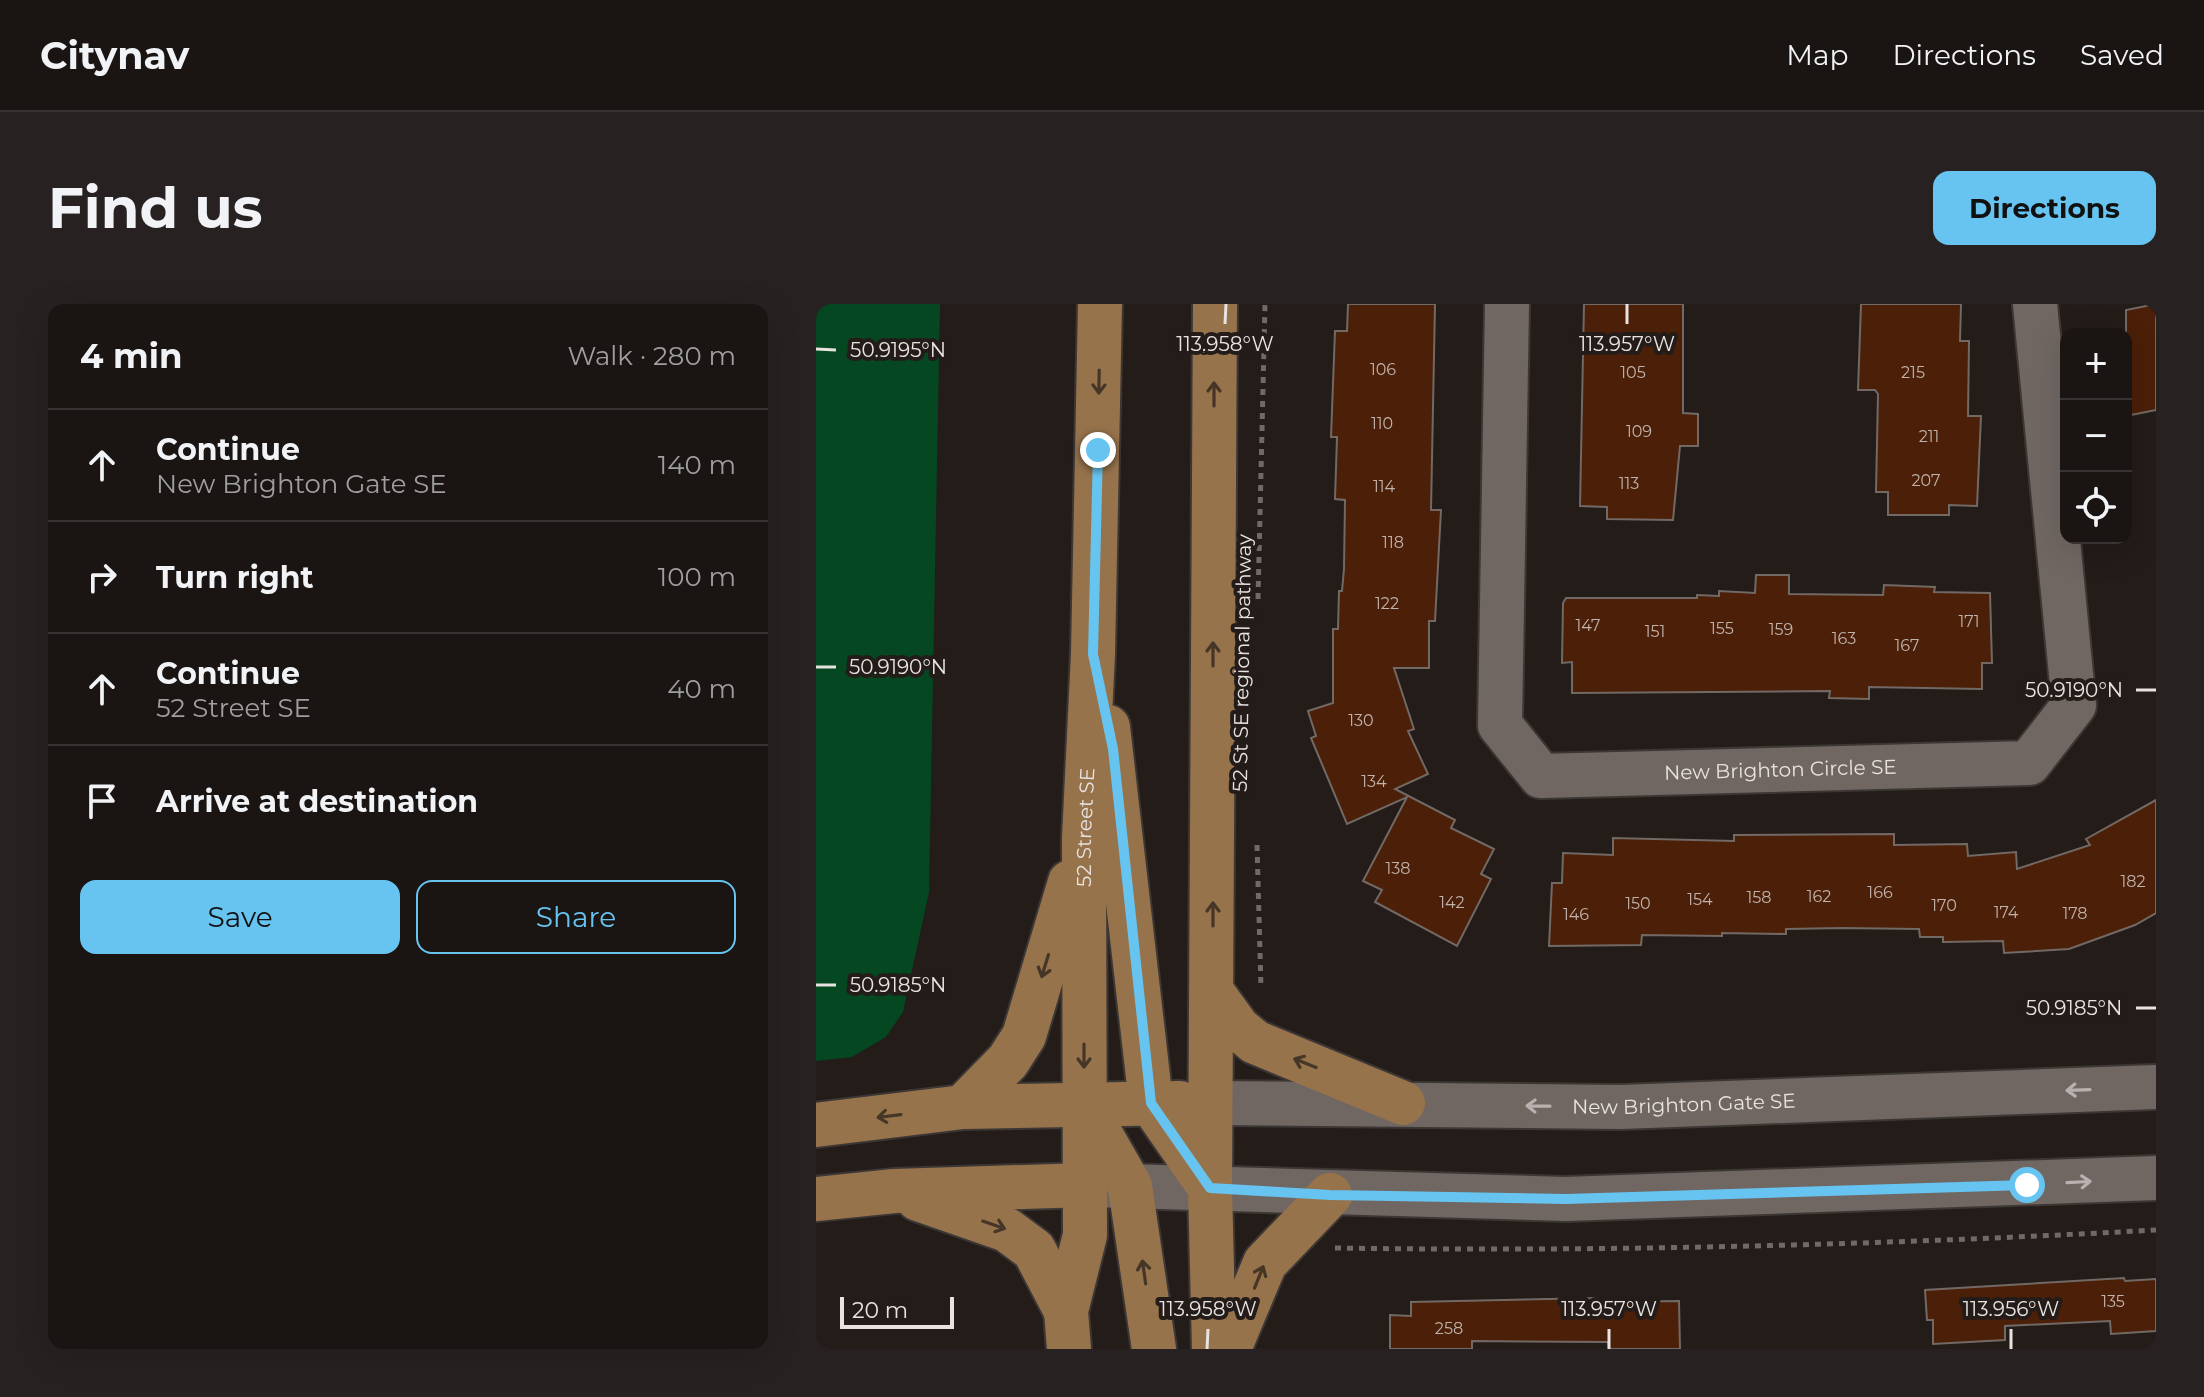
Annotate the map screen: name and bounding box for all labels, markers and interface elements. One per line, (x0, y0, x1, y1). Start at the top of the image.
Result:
text: Citynav (40, 32, 189, 79)
text: Map (1786, 38, 1848, 72)
text: Directions (1892, 38, 2036, 72)
text: Saved (2080, 38, 2164, 72)
button: Directions (1933, 171, 2156, 245)
text: Find us (48, 174, 262, 242)
map controls (2060, 328, 2132, 544)
button: + (2060, 328, 2132, 400)
text: 113.958°W (1176, 332, 1274, 356)
text: 113.957°W (1579, 332, 1675, 356)
text: 4 min (80, 335, 182, 377)
text: 50.9195°N (850, 338, 946, 362)
text: Walk · 280 m (568, 340, 736, 372)
house number: 106 (1370, 360, 1396, 379)
house number: 105 (1620, 363, 1646, 382)
house number: 215 (1901, 363, 1925, 382)
one-way arrow (1091, 368, 1107, 395)
one-way arrow (1206, 381, 1222, 408)
button: − (2060, 400, 2132, 472)
house number: 110 (1371, 414, 1393, 433)
house number: 109 (1626, 422, 1652, 441)
house number: 211 (1919, 427, 1939, 446)
text: Continue (156, 431, 300, 468)
route end (1080, 432, 1116, 468)
icon: ahead (80, 443, 124, 487)
text: 140 m (658, 449, 736, 481)
text: New Brighton Gate SE (156, 468, 447, 500)
house number: 207 (1912, 471, 1940, 490)
button: locate (2060, 472, 2132, 544)
house number: 113 (1619, 474, 1639, 493)
house number: 114 (1373, 477, 1395, 496)
house number: 118 (1382, 533, 1404, 552)
street label: 52 St SE regional pathway (1228, 534, 1256, 792)
icon: right (80, 555, 124, 599)
text: Turn right (156, 559, 313, 596)
text: 100 m (658, 561, 736, 593)
house number: 122 (1375, 594, 1399, 613)
house number: 171 (1958, 612, 1980, 631)
house number: 147 (1576, 616, 1600, 635)
house number: 155 (1710, 619, 1734, 638)
house number: 159 (1769, 620, 1793, 639)
house number: 151 (1645, 622, 1665, 641)
house number: 163 (1832, 629, 1856, 648)
house number: 167 (1895, 636, 1919, 655)
one-way arrow (1206, 641, 1221, 668)
text: Continue (156, 655, 300, 692)
text: 50.9190°N (849, 655, 947, 679)
icon: ahead (80, 667, 124, 711)
text: 40 m (667, 673, 736, 705)
text: 50.9190°N (2025, 678, 2123, 702)
text: 52 Street SE (156, 692, 311, 724)
house number: 130 (1348, 711, 1374, 730)
street label: New Brighton Circle SE (1664, 755, 1897, 785)
street label: 52 Street SE (1072, 767, 1099, 887)
house number: 134 (1361, 772, 1387, 791)
icon: arrive (80, 779, 124, 823)
text: Arrive at destination (156, 783, 478, 820)
house number: 138 (1385, 859, 1411, 878)
house number: 182 (2120, 872, 2146, 891)
button: Save (80, 880, 400, 954)
button: Share (416, 880, 736, 954)
house number: 166 (1867, 883, 1893, 902)
house number: 162 (1807, 887, 1831, 906)
house number: 158 (1746, 888, 1772, 907)
house number: 154 (1687, 890, 1713, 909)
house number: 142 (1439, 893, 1465, 912)
house number: 150 (1625, 894, 1651, 913)
house number: 170 (1931, 896, 1957, 915)
one-way arrow (1205, 901, 1221, 928)
house number: 174 (1994, 903, 2019, 922)
house number: 178 (2062, 904, 2088, 923)
house number: 146 (1563, 905, 1589, 924)
one-way arrow (1037, 953, 1051, 978)
text: 50.9185°N (850, 973, 946, 997)
text: 50.9185°N (2026, 996, 2122, 1020)
one-way arrow (1076, 1042, 1092, 1069)
one-way arrow (1293, 1055, 1318, 1070)
one-way arrow (2065, 1082, 2092, 1097)
street label: New Brighton Gate SE (1572, 1088, 1796, 1119)
one-way arrow (1525, 1098, 1552, 1113)
one-way arrow (877, 1109, 903, 1124)
route start (2009, 1167, 2045, 1203)
one-way arrow (2065, 1174, 2092, 1189)
one-way arrow (981, 1219, 1006, 1234)
one-way arrow (1136, 1260, 1151, 1285)
one-way arrow (1253, 1265, 1267, 1290)
house number: 135 (2101, 1292, 2125, 1311)
scale bar (840, 1293, 954, 1329)
text: 20 m (852, 1297, 908, 1324)
text: 113.958°W (1159, 1297, 1257, 1321)
text: 113.957°W (1561, 1297, 1657, 1321)
text: 113.956°W (1963, 1297, 2059, 1321)
house number: 258 (1435, 1319, 1463, 1338)

